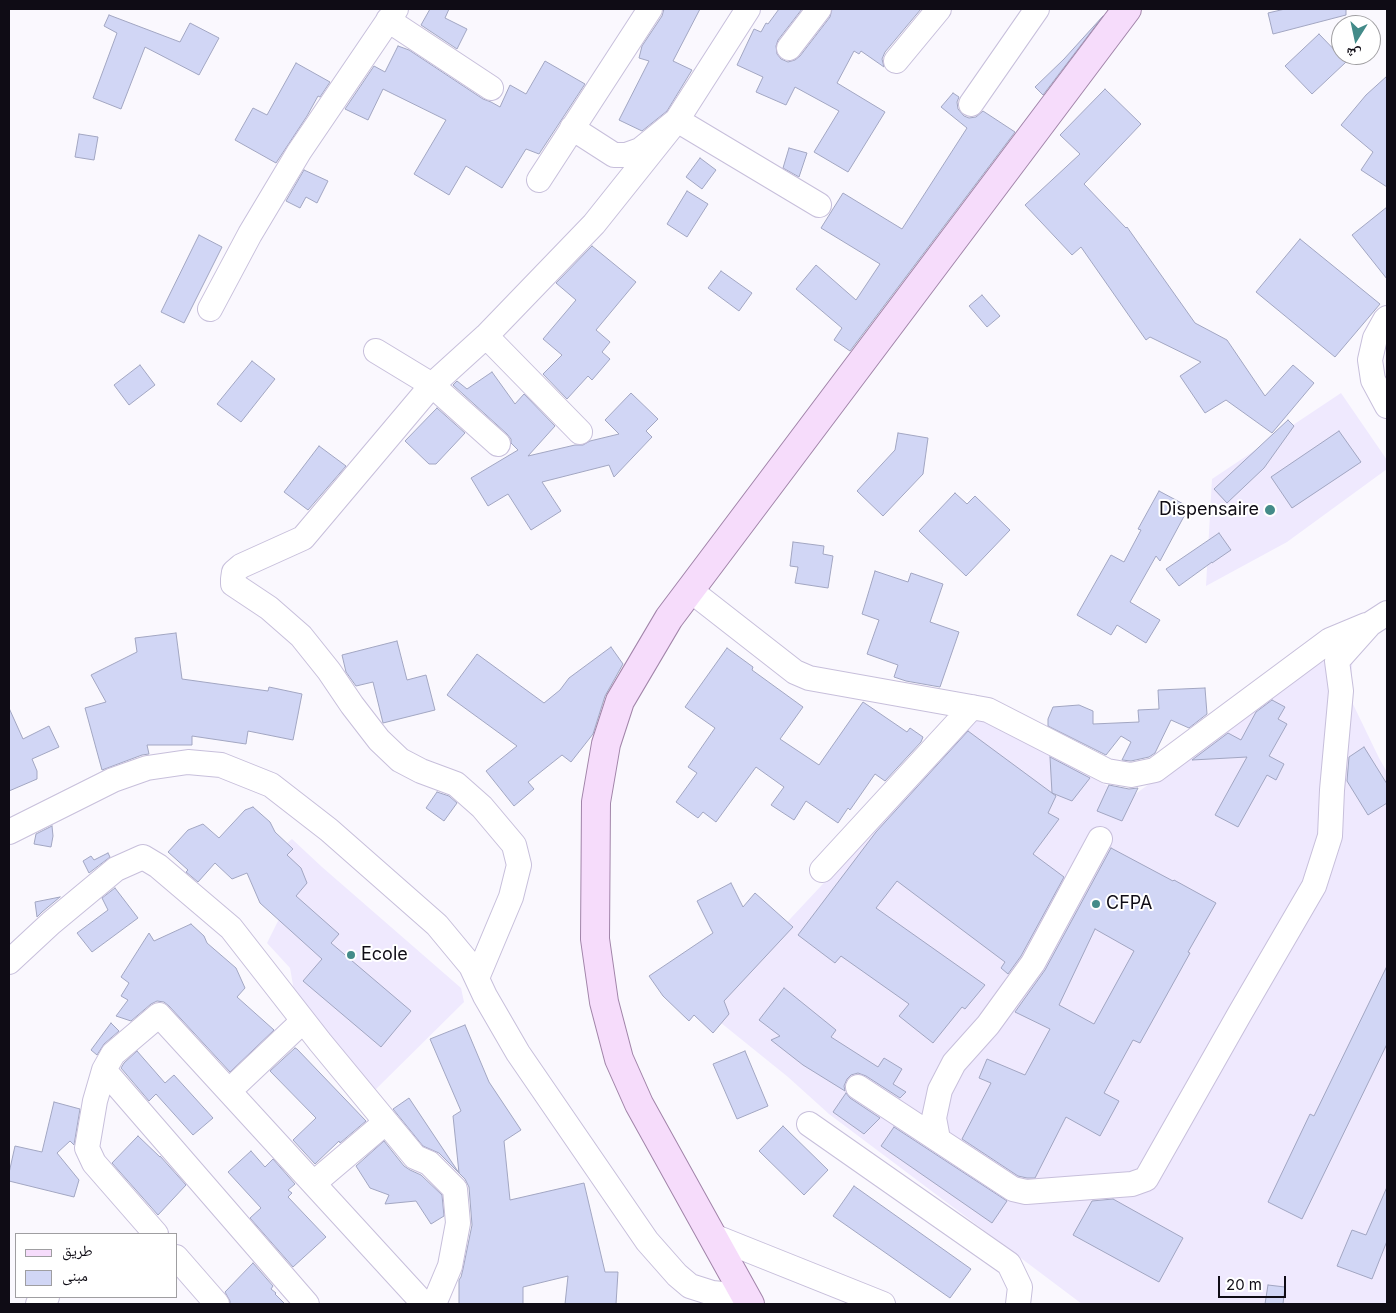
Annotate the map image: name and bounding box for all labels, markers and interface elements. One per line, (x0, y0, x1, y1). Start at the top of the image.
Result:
north arrow (1331, 15, 1381, 65)
text: ش (1345, 45, 1362, 64)
place label: Dispensaire (1159, 499, 1259, 521)
marker: Dispensaire (1263, 503, 1277, 517)
place label: CFPA (1106, 893, 1152, 915)
marker: CFPA (1090, 898, 1102, 910)
place label: Ecole (361, 944, 408, 966)
marker: Ecole (345, 949, 357, 961)
legend (15, 1233, 178, 1298)
text: طريق (62, 1241, 93, 1260)
text: مبنى (62, 1266, 88, 1285)
scale bar (1221, 1266, 1288, 1298)
text: 20 m (1226, 1275, 1262, 1294)

